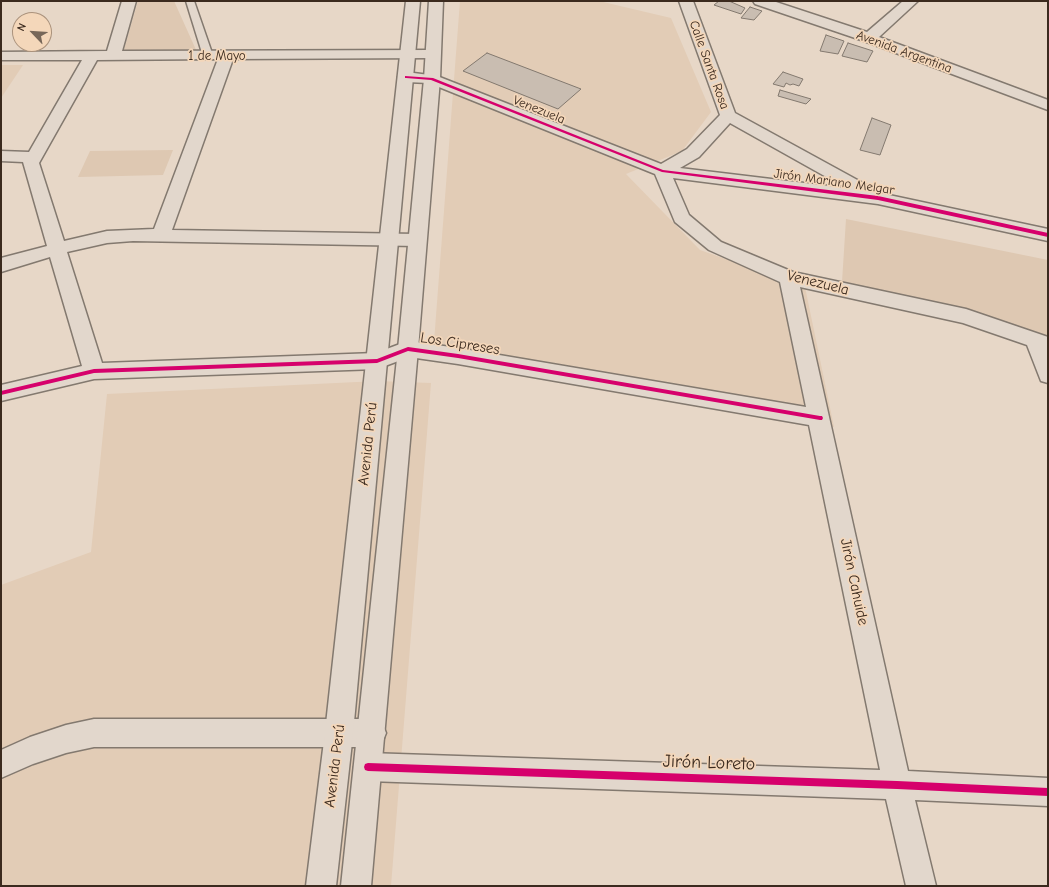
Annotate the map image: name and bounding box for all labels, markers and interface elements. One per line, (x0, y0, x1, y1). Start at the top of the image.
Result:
north arrow (12, 12, 52, 52)
street label: Calle Santa Rosa (686, 19, 732, 111)
text: N (14, 21, 29, 33)
street label: Avenida Argentina (854, 27, 954, 77)
street label: 1 de Mayo (188, 48, 246, 64)
street label: Venezuela (511, 93, 567, 127)
street label: Jirón Mariano Melgar (773, 166, 895, 198)
street label: Venezuela (785, 267, 851, 299)
street label: Los Cipreses (419, 329, 501, 359)
street label: Avenida Perú (355, 402, 381, 486)
street label: Jirón Cahuide (836, 537, 872, 627)
street label: Avenida Perú (321, 723, 349, 809)
street label: Jirón Loreto (662, 751, 756, 775)

